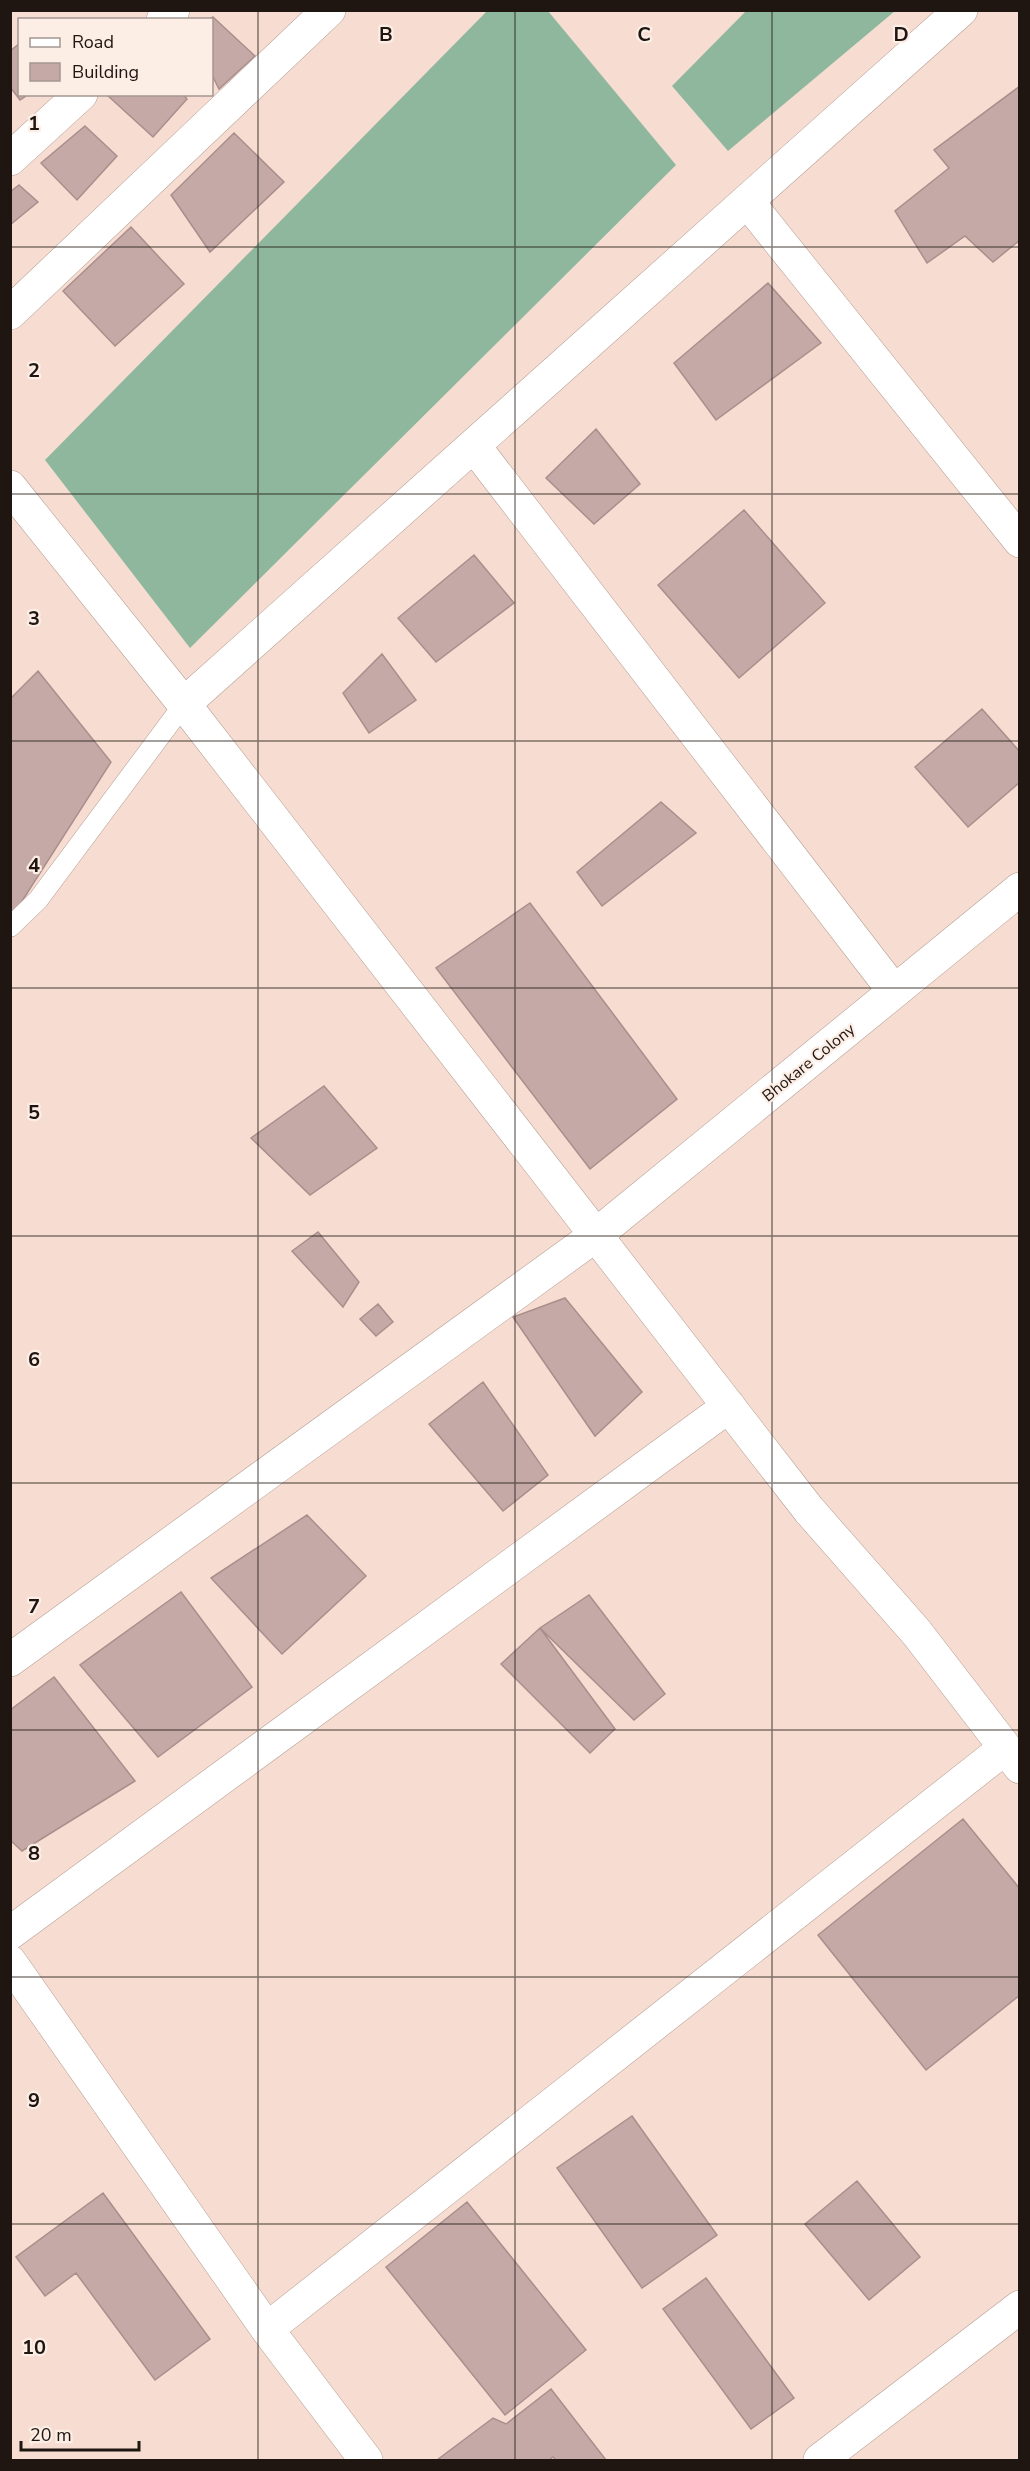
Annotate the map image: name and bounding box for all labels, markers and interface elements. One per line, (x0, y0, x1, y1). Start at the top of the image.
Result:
legend (18, 18, 213, 96)
text: B (379, 21, 393, 48)
text: C (637, 21, 651, 48)
text: D (893, 21, 909, 48)
text: Road (72, 30, 114, 54)
text: Building (72, 60, 139, 84)
text: 1 (28, 110, 40, 137)
text: 2 (28, 357, 40, 384)
text: 3 (28, 605, 40, 632)
text: 4 (28, 852, 40, 879)
street label: Bhokare Colony (758, 1018, 860, 1107)
text: 5 (28, 1099, 40, 1126)
text: 6 (28, 1346, 40, 1373)
text: 7 (28, 1593, 40, 1620)
text: 8 (28, 1840, 40, 1867)
text: 9 (28, 2087, 40, 2114)
text: 10 (22, 2334, 46, 2361)
scale bar (21, 2414, 140, 2452)
text: 20 m (30, 2423, 72, 2447)

